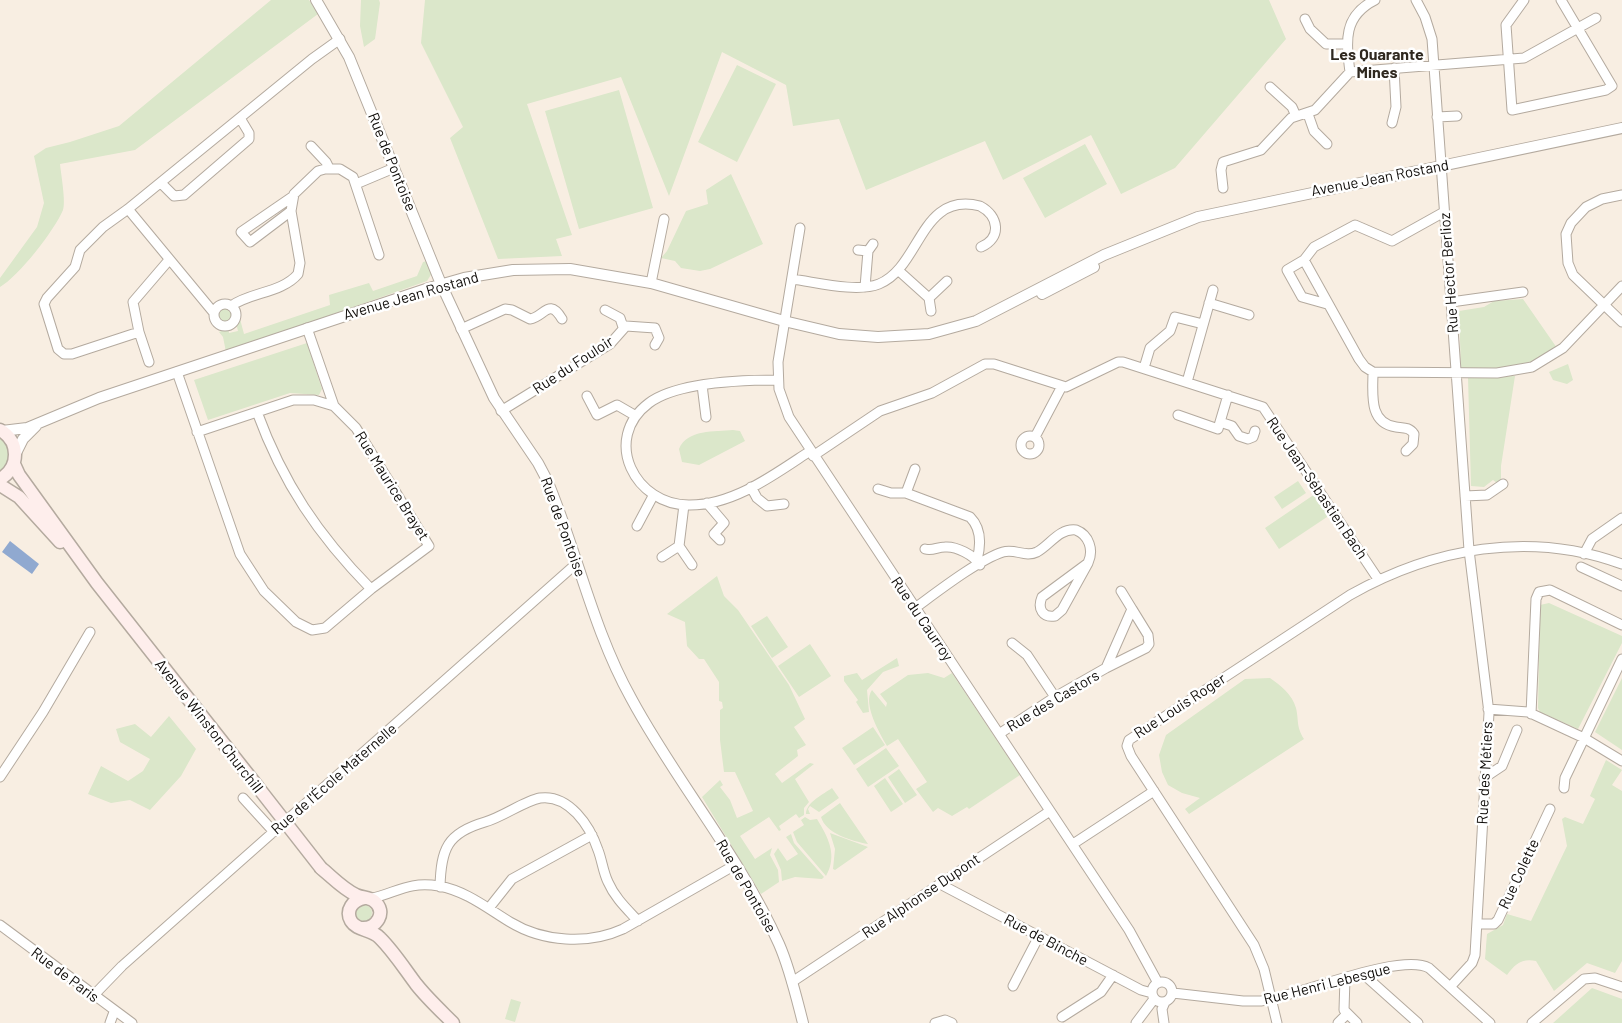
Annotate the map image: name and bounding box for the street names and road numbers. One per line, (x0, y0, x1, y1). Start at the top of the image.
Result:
street label: Rue de Pontoise (364, 110, 420, 214)
street label: Avenue Jean Rostand (1310, 156, 1450, 200)
street label: Rue Hector Berlioz (1436, 212, 1462, 334)
street label: Avenue Jean Rostand (341, 268, 481, 324)
street label: Rue du Fouloir (529, 332, 617, 398)
street label: Rue Jean-Sébastien Bach (1263, 414, 1371, 562)
street label: Rue Maurice Brayet (351, 428, 433, 544)
street label: Rue de Pontoise (537, 475, 589, 579)
street label: Rue du Caurroy (887, 573, 957, 665)
street label: Avenue Winston Churchill (151, 656, 267, 796)
street label: Rue des Castors (1004, 666, 1102, 736)
street label: Rue Louis Roger (1131, 670, 1229, 742)
street label: Rue de l'École Maternelle (268, 720, 400, 838)
street label: Rue des Métiers (1473, 721, 1497, 825)
street label: Rue de Pontoise (712, 836, 780, 936)
street label: Rue Colette (1495, 836, 1543, 912)
street label: Rue Alphonse Dupont (859, 850, 983, 942)
street label: Rue de Binche (1001, 910, 1091, 970)
street label: Rue de Paris (27, 944, 103, 1006)
street label: Rue Henri Lebesgue (1262, 960, 1392, 1008)

